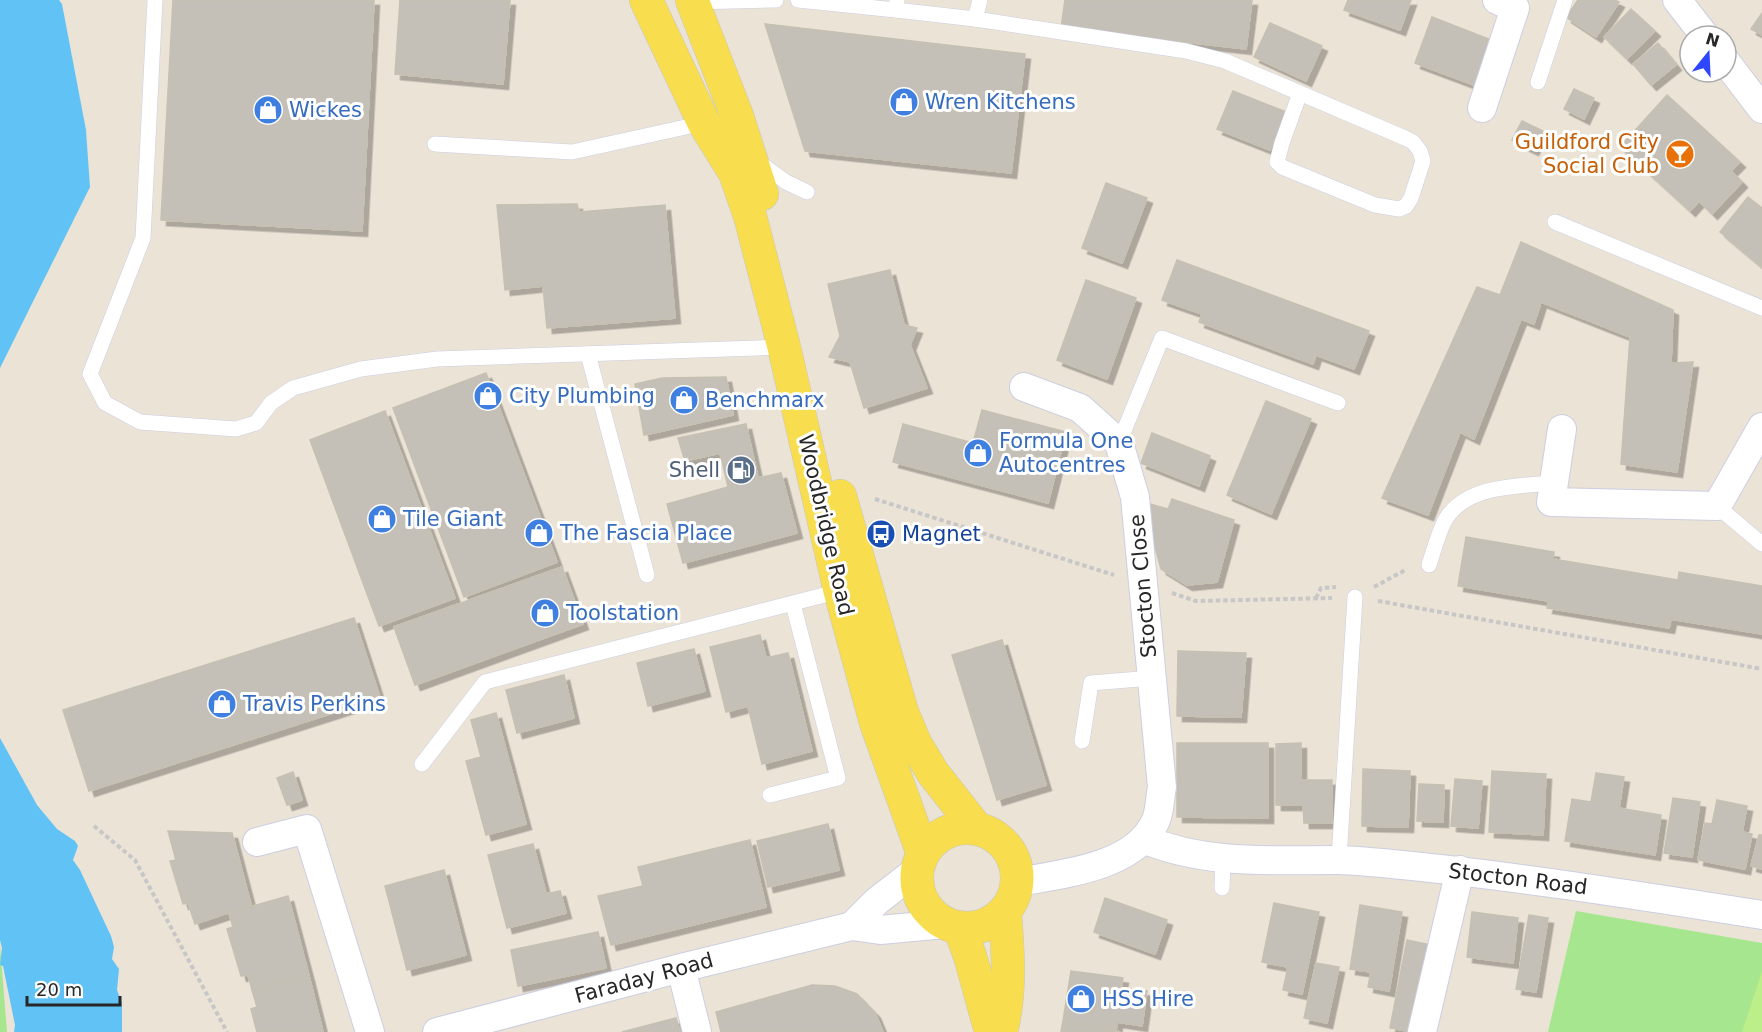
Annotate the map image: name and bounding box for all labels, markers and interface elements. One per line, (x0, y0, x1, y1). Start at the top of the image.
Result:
north arrow (1678, 24, 1738, 84)
text: N (1703, 29, 1722, 51)
shop icon: Wren Kitchens (888, 86, 920, 118)
place label: Wren Kitchens (925, 90, 1076, 114)
shop icon: Wickes (252, 94, 284, 126)
place label: Wickes (289, 98, 362, 122)
place label: Guildford City Social Club (1515, 130, 1659, 178)
bar icon: Guildford City Social Club (1664, 138, 1696, 170)
shop icon: City Plumbing (472, 380, 504, 412)
place label: City Plumbing (509, 384, 655, 408)
shop icon: Benchmarx (668, 384, 700, 416)
place label: Benchmarx (705, 388, 824, 412)
place label: Formula One Autocentres (999, 429, 1133, 477)
street label: Woodbridge Road (793, 432, 859, 618)
shop icon: Formula One Autocentres (962, 437, 994, 469)
fuel station icon: Shell (725, 454, 757, 486)
place label: Shell (669, 458, 720, 482)
shop icon: Tile Giant (366, 503, 398, 535)
place label: Tile Giant (402, 507, 503, 531)
street label: Stocton Close (1125, 513, 1161, 659)
shop icon: The Fascia Place (523, 517, 555, 549)
bus stop icon: Magnet (865, 518, 897, 550)
place label: The Fascia Place (559, 521, 732, 545)
place label: Magnet (902, 522, 981, 546)
shop icon: Toolstation (529, 597, 561, 629)
place label: Toolstation (565, 601, 679, 625)
shop icon: Travis Perkins (206, 688, 238, 720)
place label: Travis Perkins (242, 692, 386, 716)
street label: Stocton Road (1447, 859, 1589, 899)
street label: Faraday Road (572, 948, 716, 1008)
scale bar (27, 969, 120, 1007)
text: 20 m (36, 979, 82, 1000)
shop icon: HSS Hire (1065, 983, 1097, 1015)
place label: HSS Hire (1102, 987, 1194, 1011)

